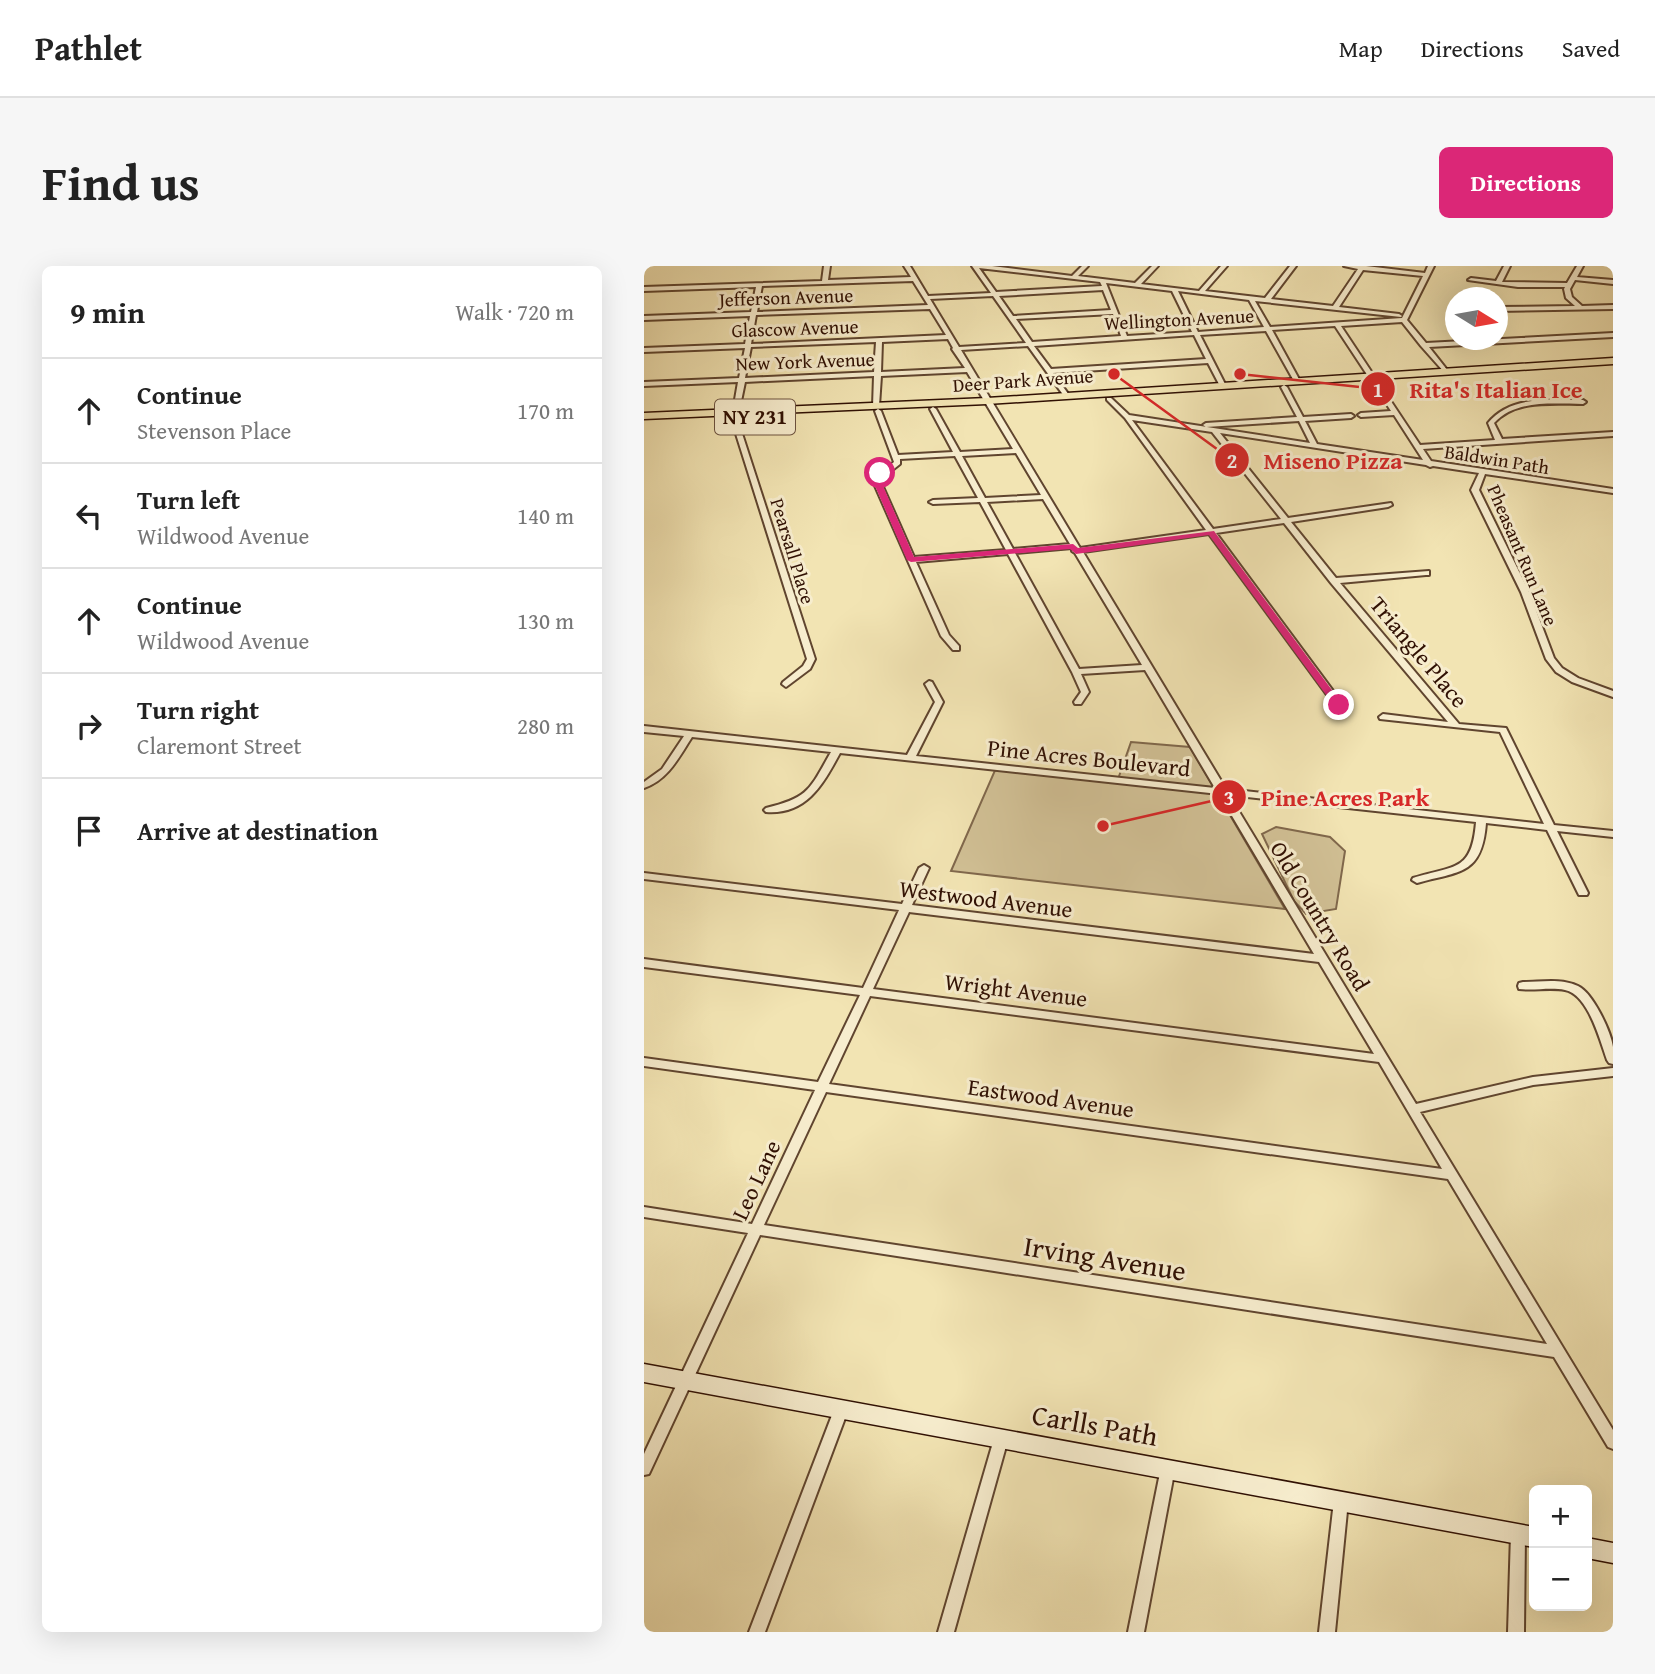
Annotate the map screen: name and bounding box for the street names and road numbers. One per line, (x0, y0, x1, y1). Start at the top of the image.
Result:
street label: Jefferson Avenue (716, 281, 854, 313)
street label: Wellington Avenue (1103, 301, 1255, 337)
street label: Glascow Avenue (731, 312, 859, 344)
street label: New York Avenue (735, 345, 875, 377)
street label: Deer Park Avenue (952, 361, 1094, 399)
road number: NY 231 (715, 400, 795, 434)
street label: Baldwin Path (1443, 437, 1552, 481)
street label: Pheasant Run Lane (1481, 480, 1565, 630)
street label: Pearsall Place (764, 495, 822, 607)
street label: Triangle Place (1363, 589, 1476, 715)
street label: Pine Acres Boulevard (986, 730, 1193, 785)
street label: Old Country Road (1263, 835, 1379, 998)
street label: Westwood Avenue (898, 872, 1075, 925)
street label: Wright Avenue (943, 964, 1089, 1015)
street label: Eastwood Avenue (966, 1070, 1136, 1125)
street label: Leo Lane (723, 1134, 788, 1225)
street label: Irving Avenue (1021, 1224, 1189, 1291)
street label: Carlls Path (1029, 1393, 1161, 1456)

